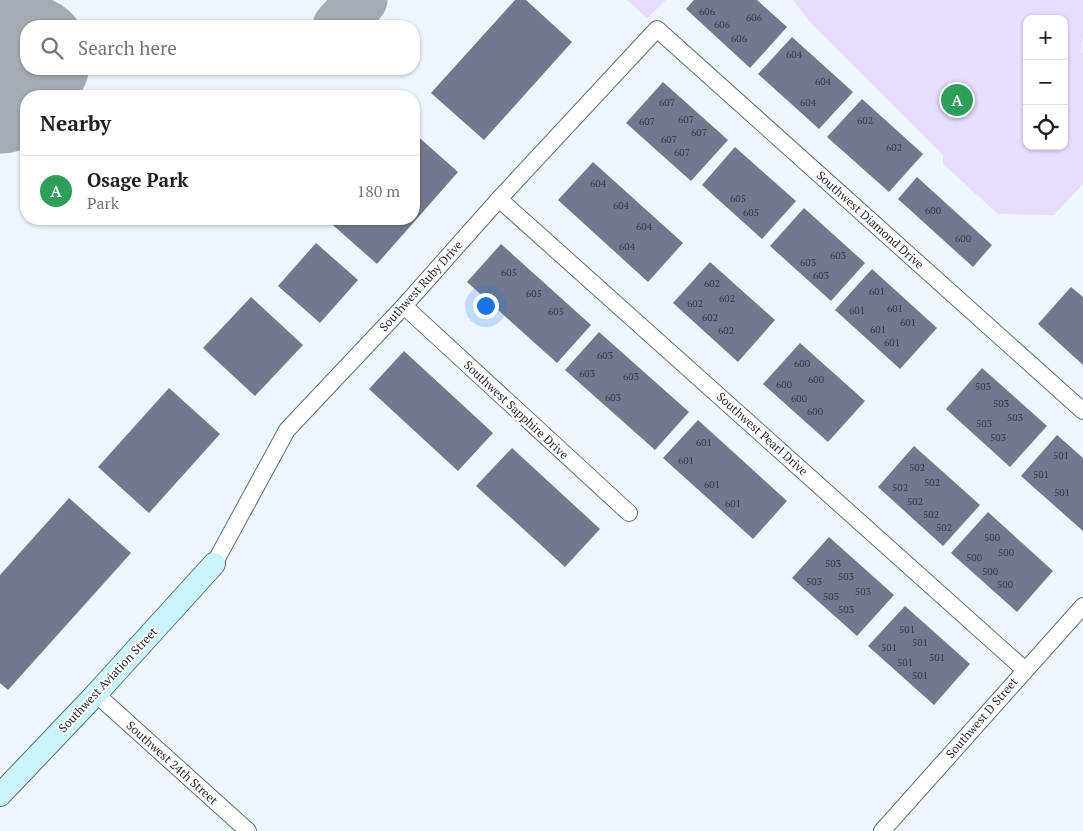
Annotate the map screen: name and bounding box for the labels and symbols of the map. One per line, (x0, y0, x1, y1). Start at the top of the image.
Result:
house number: 606 (699, 5, 716, 18)
house number: 606 (746, 11, 763, 24)
house number: 606 (714, 18, 731, 31)
house number: 606 (731, 32, 748, 45)
house number: 604 (786, 48, 803, 61)
house number: 604 (815, 75, 832, 88)
pin: A (941, 81, 973, 119)
house number: 607 (659, 96, 675, 109)
house number: 604 (800, 96, 817, 109)
house number: 607 (678, 113, 694, 126)
house number: 602 (857, 114, 873, 127)
house number: 607 (639, 115, 655, 128)
house number: 607 (691, 126, 707, 139)
house number: 607 (661, 133, 677, 146)
house number: 602 (886, 141, 902, 154)
house number: 607 (674, 146, 690, 159)
street label: Southwest Diamond Drive (814, 168, 927, 272)
house number: 604 (590, 177, 607, 190)
house number: 605 (730, 192, 746, 205)
house number: 604 (613, 199, 630, 212)
house number: 600 (925, 204, 941, 217)
house number: 605 (743, 206, 759, 219)
house number: 604 (636, 220, 653, 233)
house number: 600 (955, 232, 971, 245)
street label: Southwest Ruby Drive (376, 237, 465, 334)
house number: 604 (619, 240, 636, 253)
house number: 603 (830, 249, 846, 262)
house number: 603 (800, 256, 816, 269)
house number: 605 (501, 266, 517, 279)
house number: 603 (813, 269, 829, 282)
house number: 602 (704, 277, 720, 290)
house number: 601 (869, 285, 885, 298)
house number: 605 (526, 287, 542, 300)
house number: 602 (719, 292, 735, 305)
your location (473, 293, 499, 319)
house number: 602 (687, 297, 703, 310)
house number: 601 (887, 302, 903, 315)
house number: 601 (849, 304, 865, 317)
house number: 605 (548, 305, 564, 318)
house number: 602 (702, 311, 718, 324)
house number: 601 (900, 316, 916, 329)
house number: 601 (870, 323, 886, 336)
house number: 602 (718, 324, 734, 337)
house number: 601 (884, 336, 900, 349)
house number: 603 (597, 349, 613, 362)
street label: Southwest Sapphire Drive (461, 357, 572, 462)
house number: 600 (794, 357, 810, 370)
house number: 603 (579, 367, 595, 380)
house number: 603 (623, 370, 639, 383)
house number: 600 (808, 373, 824, 386)
house number: 600 (776, 378, 792, 391)
house number: 503 (975, 380, 991, 393)
street label: Southwest Pearl Drive (714, 389, 811, 478)
house number: 603 (605, 391, 621, 404)
house number: 600 (791, 392, 807, 405)
house number: 503 (993, 397, 1009, 410)
house number: 600 (807, 405, 823, 418)
house number: 503 (1007, 411, 1023, 424)
house number: 503 (976, 417, 992, 430)
house number: 503 (990, 431, 1006, 444)
house number: 601 (696, 436, 712, 449)
house number: 501 (1053, 449, 1069, 462)
house number: 601 (678, 454, 694, 467)
house number: 502 (909, 461, 925, 474)
house number: 501 (1033, 468, 1049, 481)
house number: 502 (924, 476, 940, 489)
house number: 601 (704, 478, 720, 491)
house number: 502 (892, 481, 908, 494)
house number: 501 (1054, 486, 1070, 499)
house number: 502 (907, 495, 923, 508)
house number: 601 (725, 497, 741, 510)
house number: 502 (923, 508, 939, 521)
house number: 502 (936, 521, 952, 534)
house number: 500 (984, 531, 1000, 544)
house number: 500 (998, 546, 1014, 559)
house number: 500 (966, 551, 982, 564)
house number: 503 (825, 557, 841, 570)
house number: 500 (982, 565, 998, 578)
house number: 503 (838, 570, 854, 583)
house number: 503 (806, 575, 822, 588)
house number: 500 (997, 578, 1013, 591)
house number: 503 (855, 585, 871, 598)
house number: 503 (823, 590, 839, 603)
house number: 503 (838, 603, 854, 616)
house number: 501 (899, 623, 915, 636)
street label: Southwest Aviation Street (55, 624, 161, 735)
house number: 501 (912, 636, 928, 649)
house number: 501 (881, 641, 897, 654)
house number: 501 (929, 651, 945, 664)
house number: 501 (897, 656, 913, 669)
house number: 501 (912, 669, 928, 682)
street label: Southwest D Street (942, 674, 1021, 761)
street label: Southwest 24th Street (124, 718, 222, 808)

